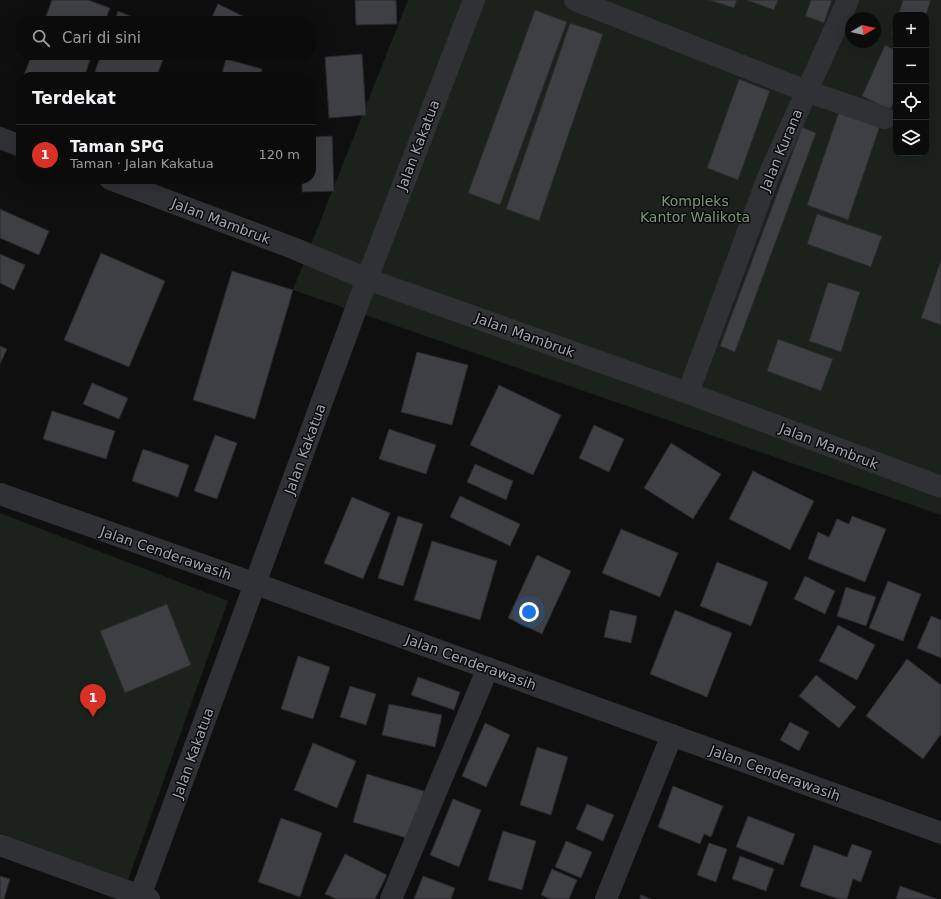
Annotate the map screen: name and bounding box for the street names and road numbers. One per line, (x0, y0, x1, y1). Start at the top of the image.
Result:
street label: Jalan Kakatua (393, 98, 443, 193)
street label: Jalan Kurana (756, 107, 805, 194)
street label: Jalan Mambruk (168, 194, 273, 247)
street label: Jalan Mambruk (472, 309, 578, 361)
street label: Jalan Kakatua (281, 401, 329, 498)
street label: Jalan Mambruk (776, 419, 881, 472)
street label: Jalan Cenderawasih (97, 523, 234, 583)
street label: Jalan Cenderawasih (403, 631, 538, 693)
street label: Jalan Kakatua (169, 705, 217, 802)
street label: Jalan Cenderawasih (707, 742, 842, 804)

